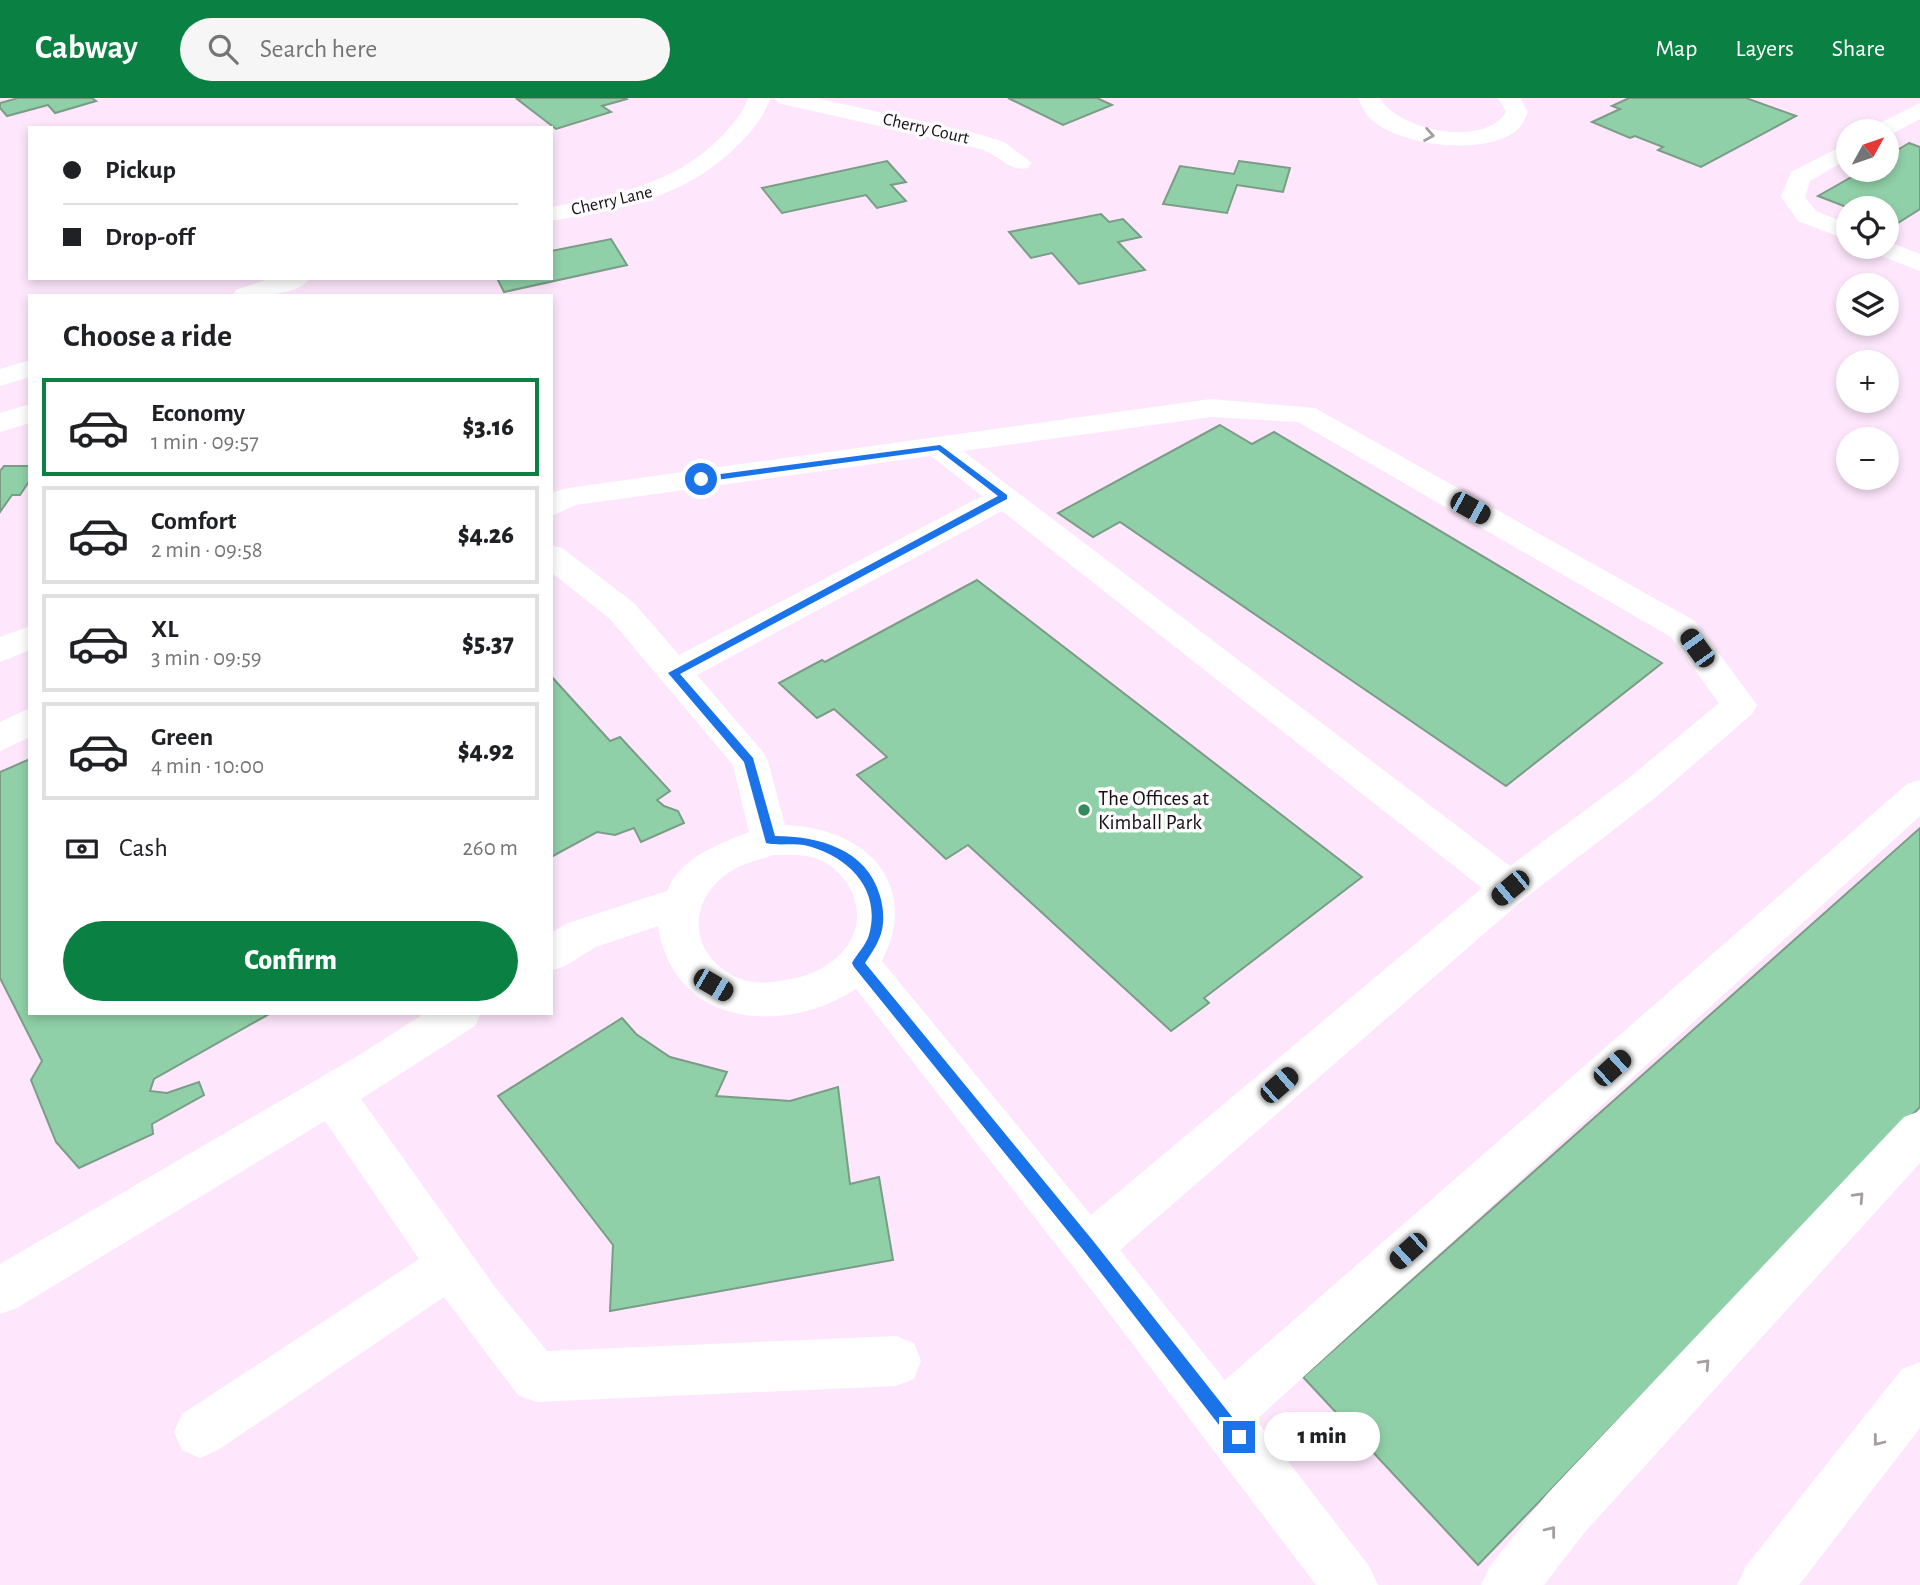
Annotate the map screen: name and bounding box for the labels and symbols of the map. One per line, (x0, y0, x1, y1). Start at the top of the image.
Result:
street label: Cherry Court (881, 110, 971, 148)
north arrow (1836, 119, 1899, 182)
one-way arrow (1423, 127, 1435, 142)
street label: Cherry Lane (570, 183, 654, 219)
route start (685, 463, 717, 495)
car (1447, 489, 1494, 527)
car (1677, 625, 1718, 671)
place label: The Offices at Kimball Park (1098, 788, 1209, 833)
marker: The Offices at Kimball Park (1076, 802, 1092, 818)
car (1488, 866, 1533, 910)
car (690, 965, 737, 1005)
car (1590, 1046, 1635, 1090)
car (1257, 1063, 1302, 1107)
one-way arrow (1851, 1192, 1864, 1205)
car (1386, 1229, 1431, 1273)
one-way arrow (1696, 1359, 1709, 1372)
callout: 1 min (1264, 1412, 1379, 1462)
route end (1223, 1421, 1255, 1453)
one-way arrow (1874, 1433, 1886, 1446)
one-way arrow (1543, 1527, 1556, 1539)

